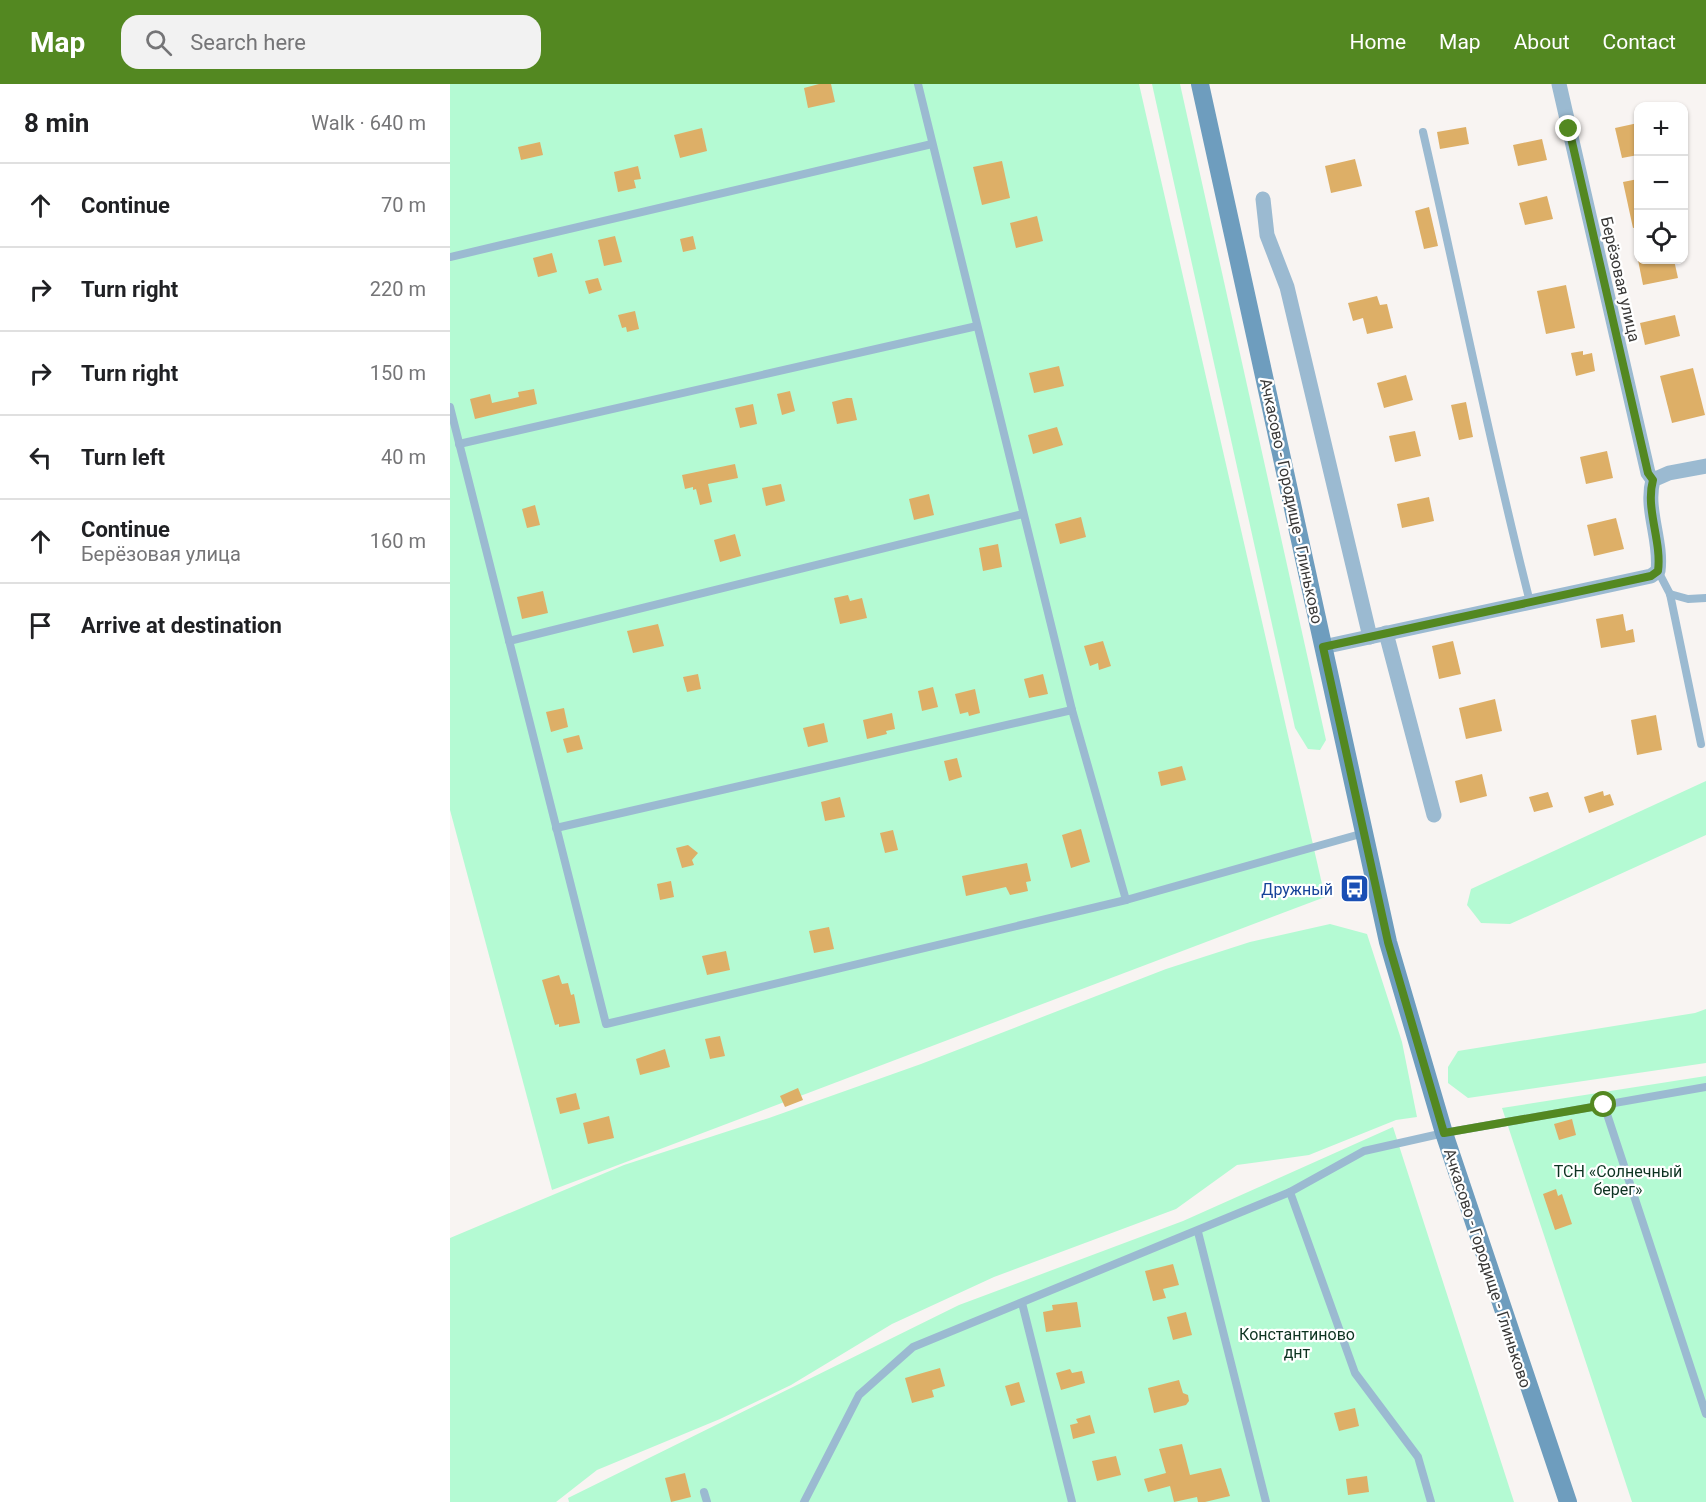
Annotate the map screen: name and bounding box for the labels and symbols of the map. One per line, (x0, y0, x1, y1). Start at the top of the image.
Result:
route end (1555, 115, 1581, 141)
street label: Берёзовая улица (1597, 215, 1644, 344)
street label: Ачкасово - Городище - Глиньково (1256, 377, 1327, 625)
bus stop icon: Дружный (1338, 873, 1370, 905)
place label: Дружный (1261, 880, 1333, 899)
route start (1590, 1091, 1616, 1117)
street label: Ачкасово - Городище - Глиньково (1440, 1146, 1535, 1390)
park label: ТСН «Солнечный берег» (1554, 1162, 1682, 1199)
park label: Константиново днт (1239, 1325, 1355, 1362)

